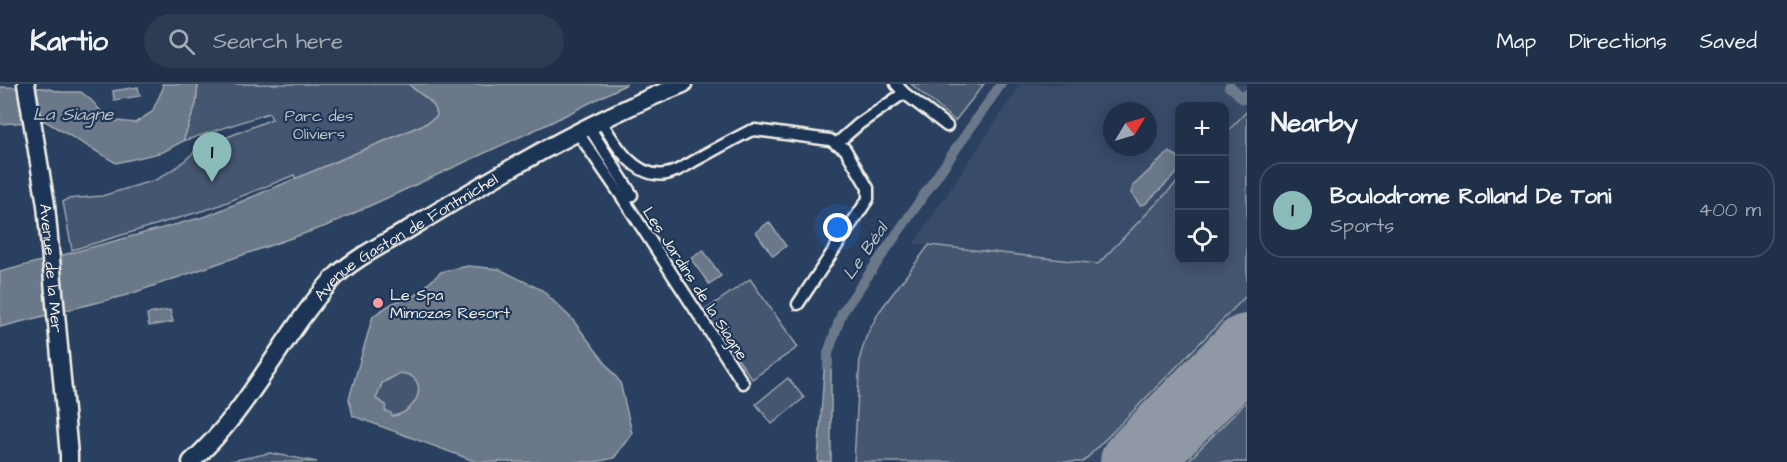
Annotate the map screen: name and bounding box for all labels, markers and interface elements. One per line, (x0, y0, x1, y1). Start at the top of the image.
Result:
search box (144, 14, 564, 68)
text: Kartio (30, 22, 108, 61)
icon: search (165, 25, 198, 58)
text: Search here (213, 26, 343, 57)
text: Map (1496, 27, 1536, 56)
text: Directions (1569, 27, 1667, 56)
text: Saved (1700, 27, 1757, 56)
water label: La Siagne (33, 102, 114, 128)
north arrow (1103, 102, 1157, 156)
map controls (1175, 102, 1229, 264)
button: + (1175, 102, 1229, 156)
park label: Parc des Oliviers (285, 105, 353, 145)
text: Nearby (1271, 105, 1358, 141)
pin: 1 (192, 132, 232, 182)
button: − (1175, 156, 1229, 210)
street label: Avenue Gaston de Fontmichel (309, 168, 502, 306)
text: Boulodrome Rolland De Toni (1330, 181, 1611, 212)
text: 1 (1291, 196, 1294, 224)
text: 400 m (1699, 196, 1761, 224)
street label: Avenue de la Mer (34, 203, 68, 334)
street label: Les Jardins de la Siagne (636, 203, 753, 365)
button: locate (1175, 210, 1229, 264)
text: Sports (1330, 212, 1394, 240)
your location (823, 213, 852, 242)
water label: Le Béal (837, 216, 895, 285)
place label: Le Spa Mimozas Resort (390, 284, 511, 324)
marker: Le Spa Mimozas Resort (371, 296, 385, 310)

